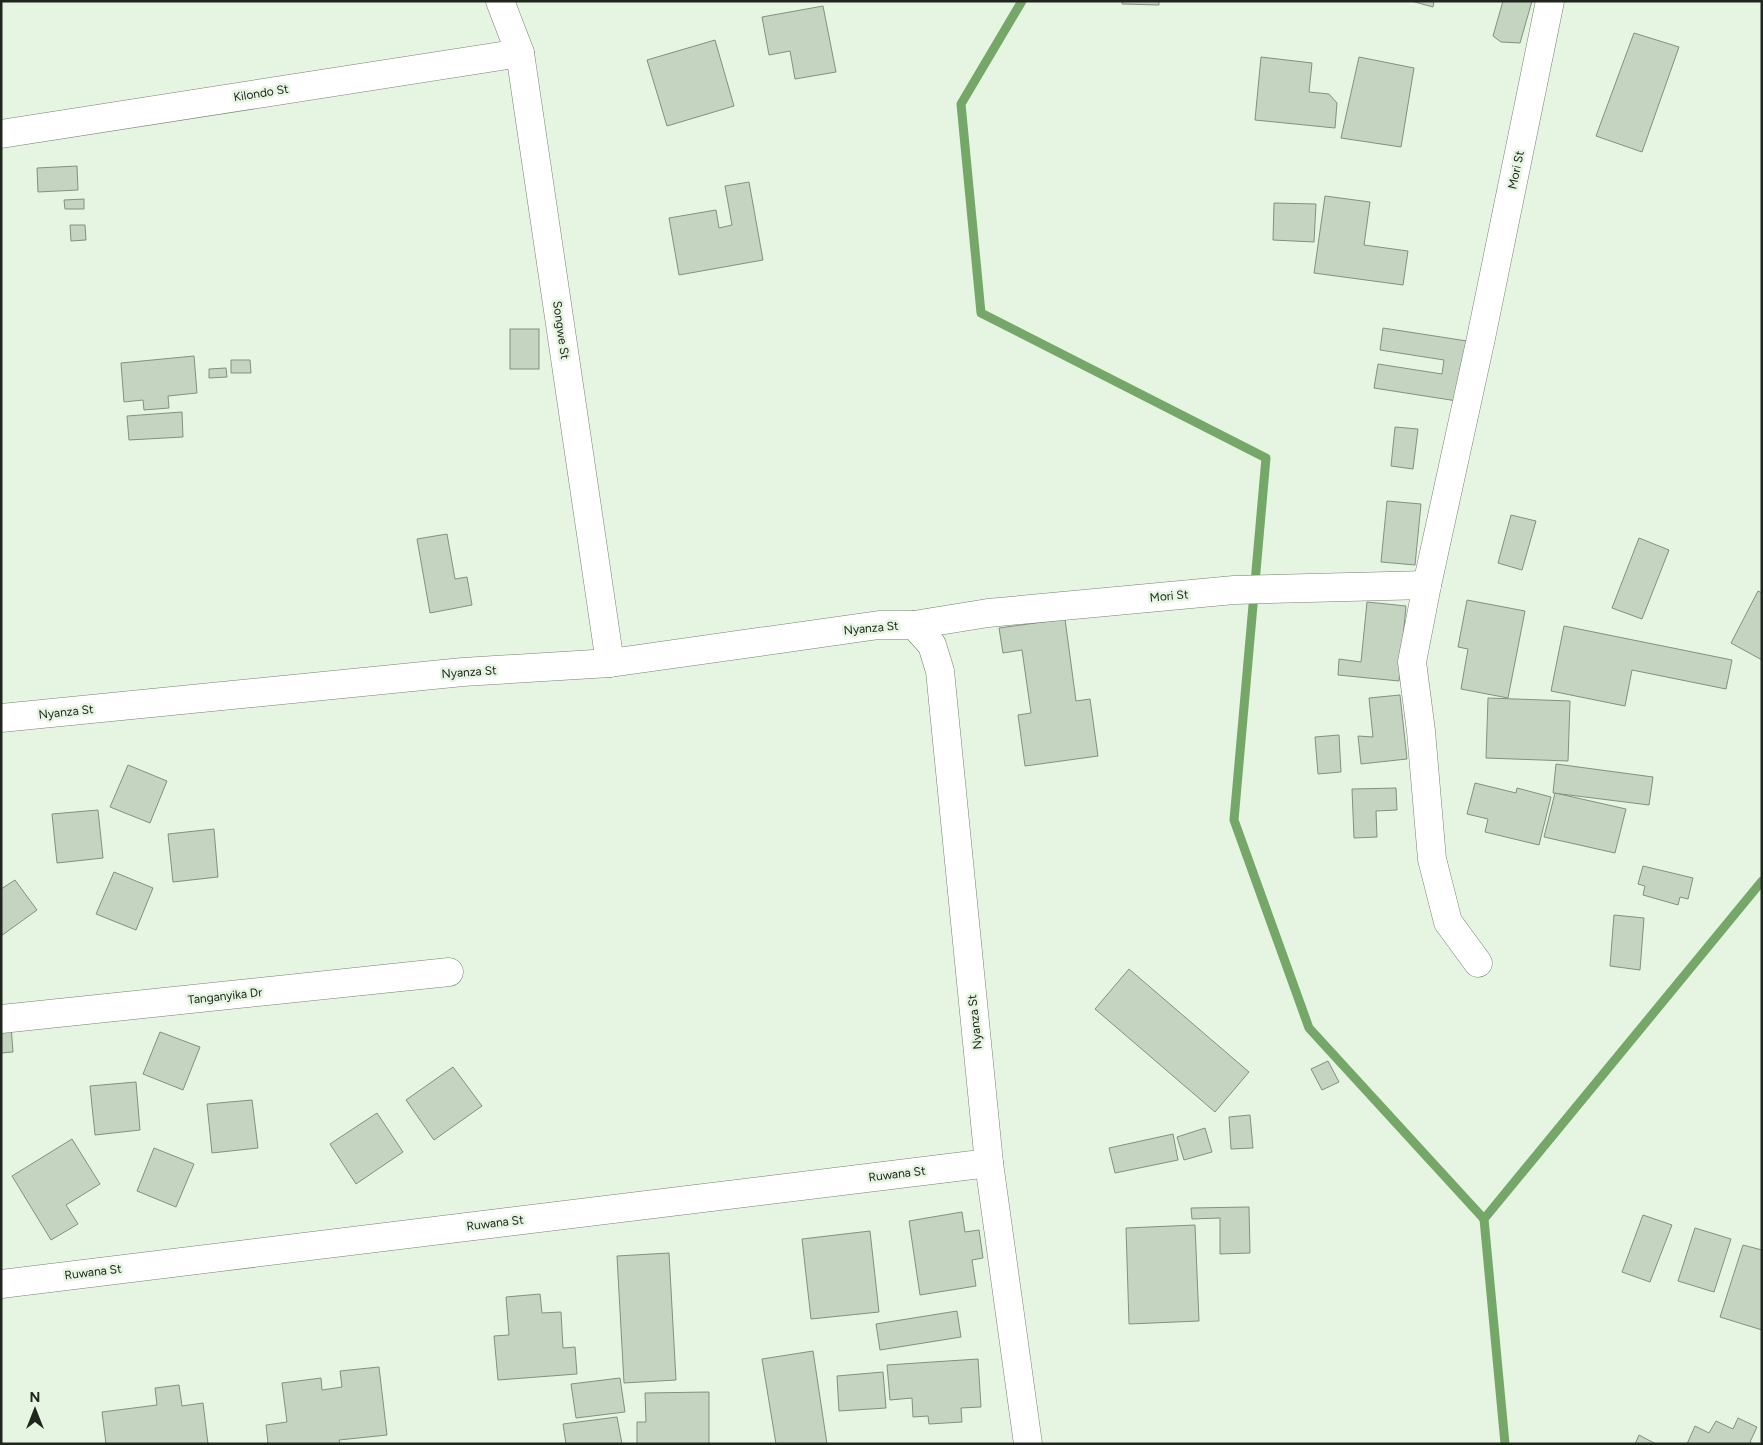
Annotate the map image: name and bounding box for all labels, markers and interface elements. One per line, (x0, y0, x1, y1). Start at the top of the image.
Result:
street label: Kilondo St (233, 82, 290, 104)
street label: Mori St (1505, 149, 1527, 190)
street label: Songwe St (550, 300, 572, 361)
street label: Mori St (1149, 587, 1189, 605)
street label: Nyanza St (843, 619, 900, 637)
street label: Nyanza St (441, 663, 497, 681)
street label: Nyanza St (38, 702, 95, 722)
street label: Tanganyika Dr (187, 985, 263, 1007)
street label: Nyanza St (965, 993, 985, 1050)
street label: Ruwana St (868, 1164, 927, 1184)
street label: Ruwana St (466, 1213, 525, 1233)
street label: Ruwana St (64, 1262, 123, 1282)
north arrow (10, 1385, 60, 1435)
text: N (30, 1389, 40, 1406)

